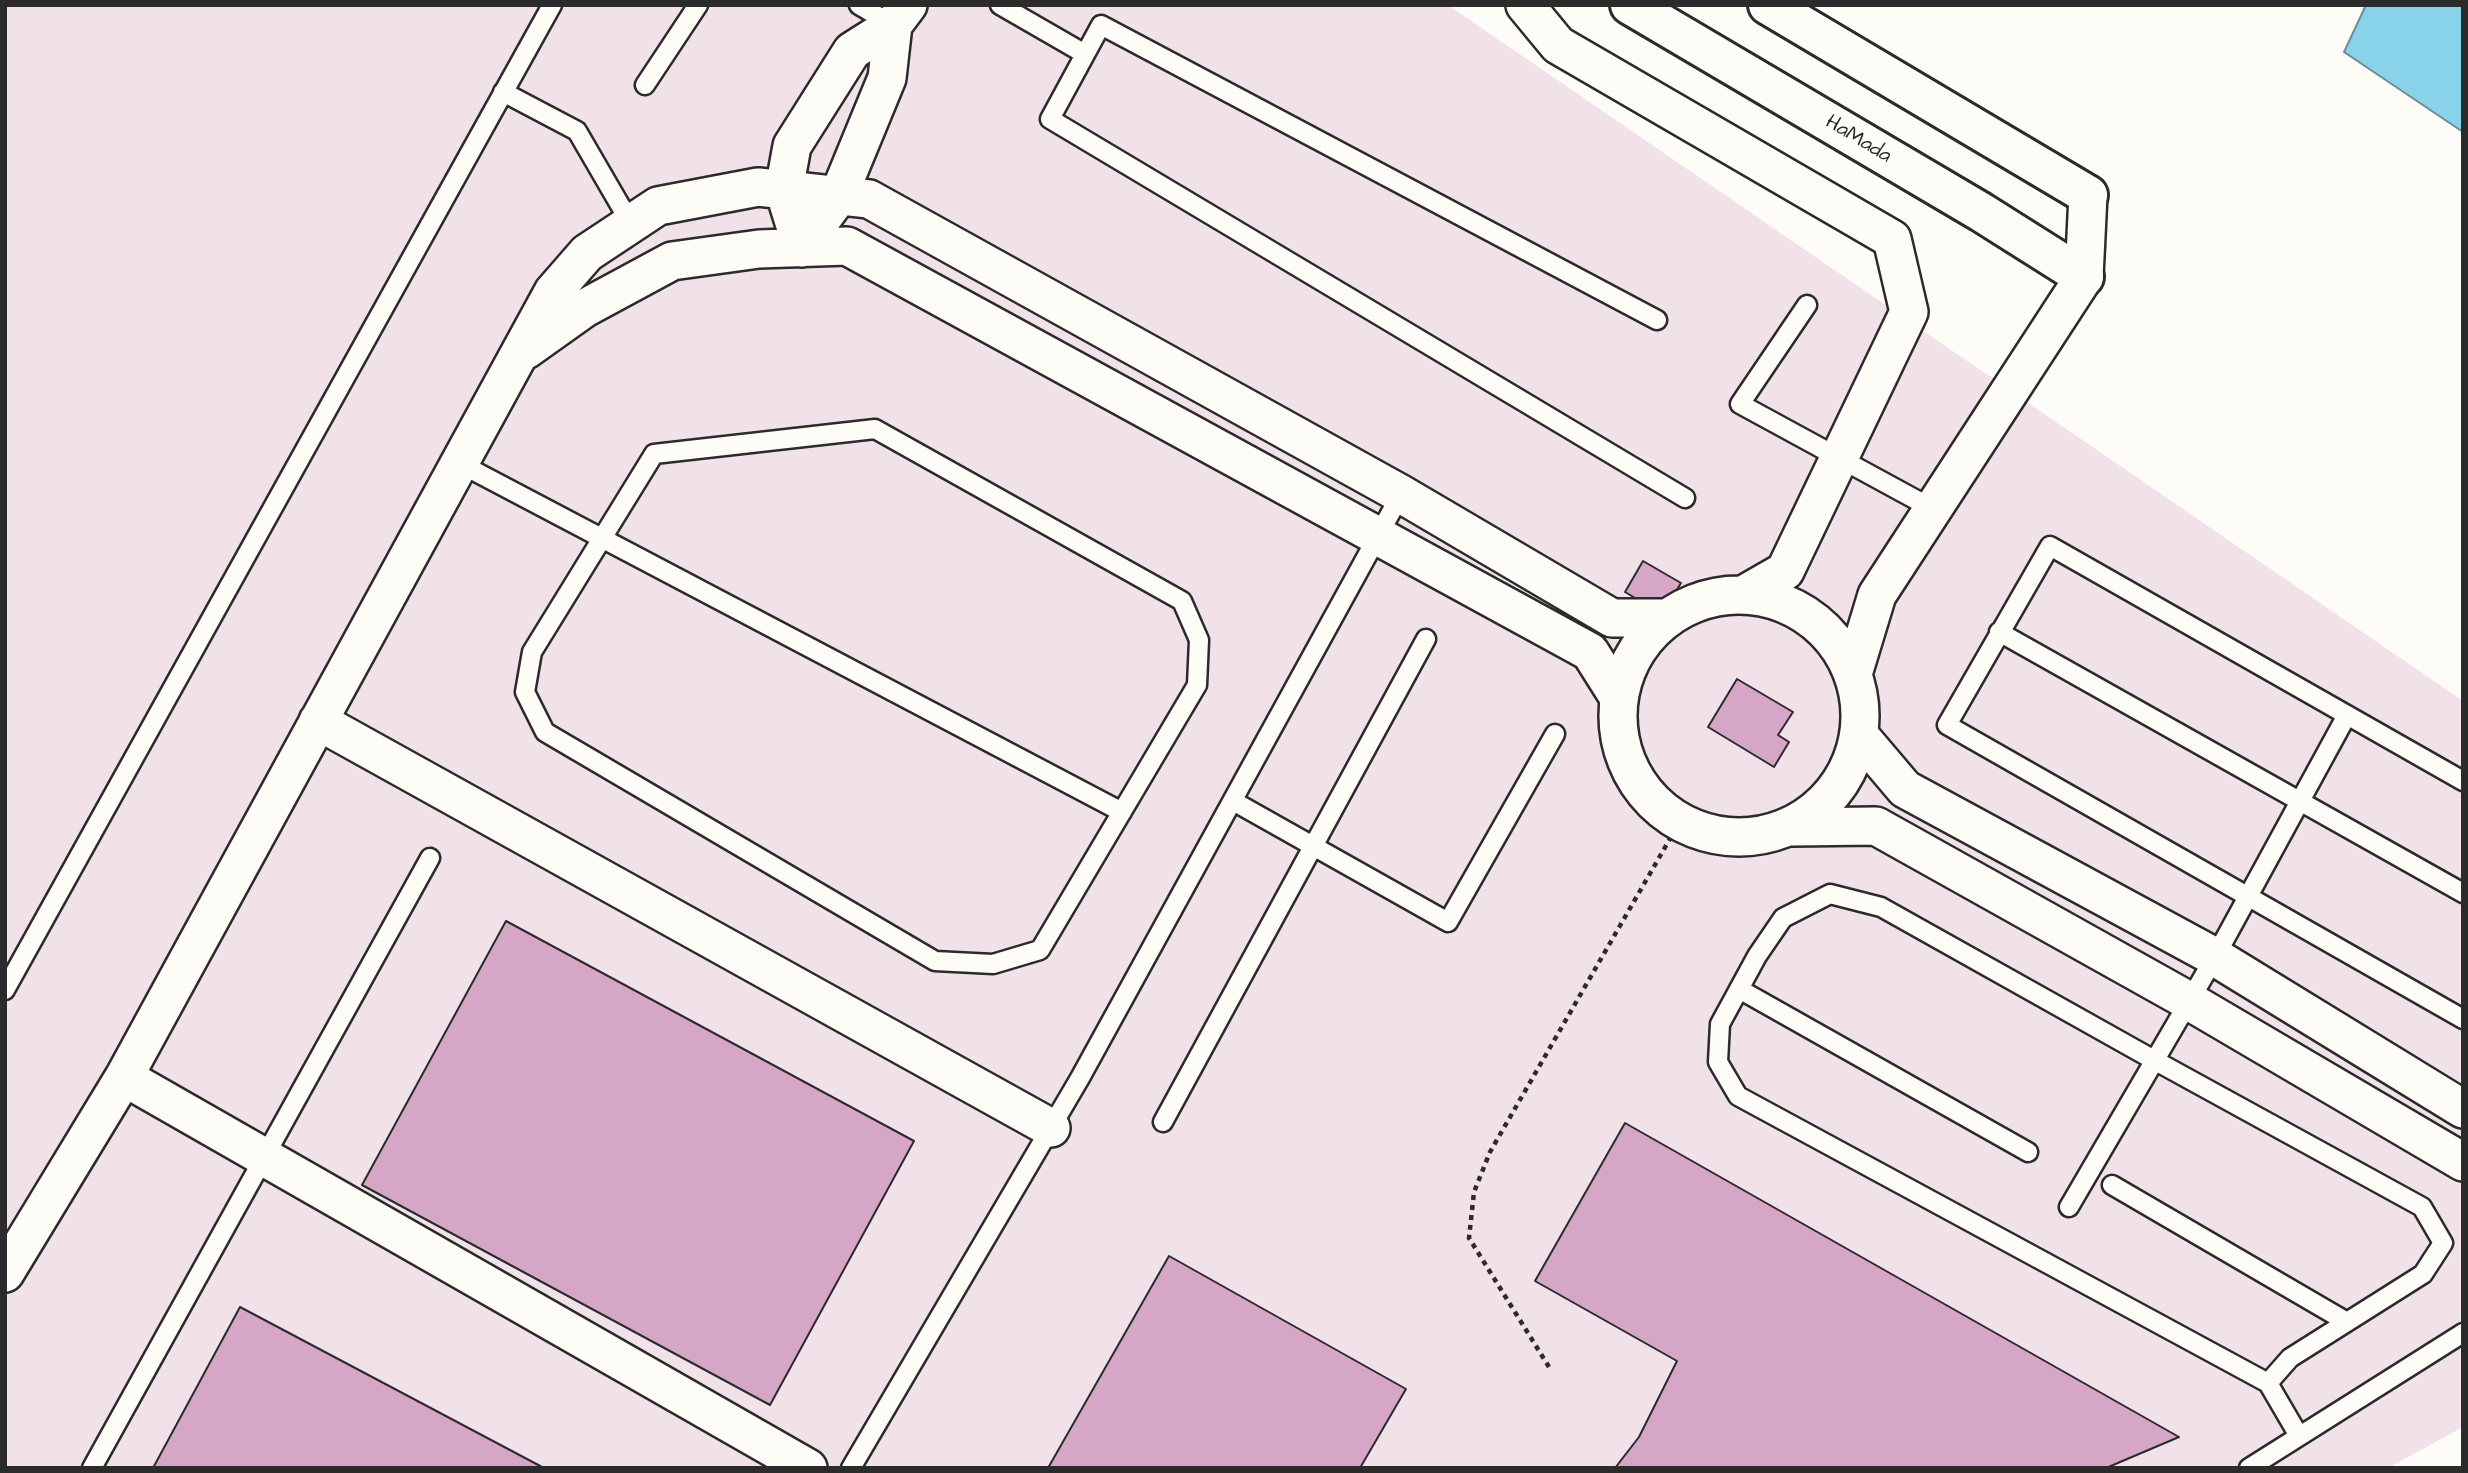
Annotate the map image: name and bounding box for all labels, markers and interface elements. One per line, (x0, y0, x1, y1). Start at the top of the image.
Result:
street label: HaMada (1820, 110, 1896, 170)

